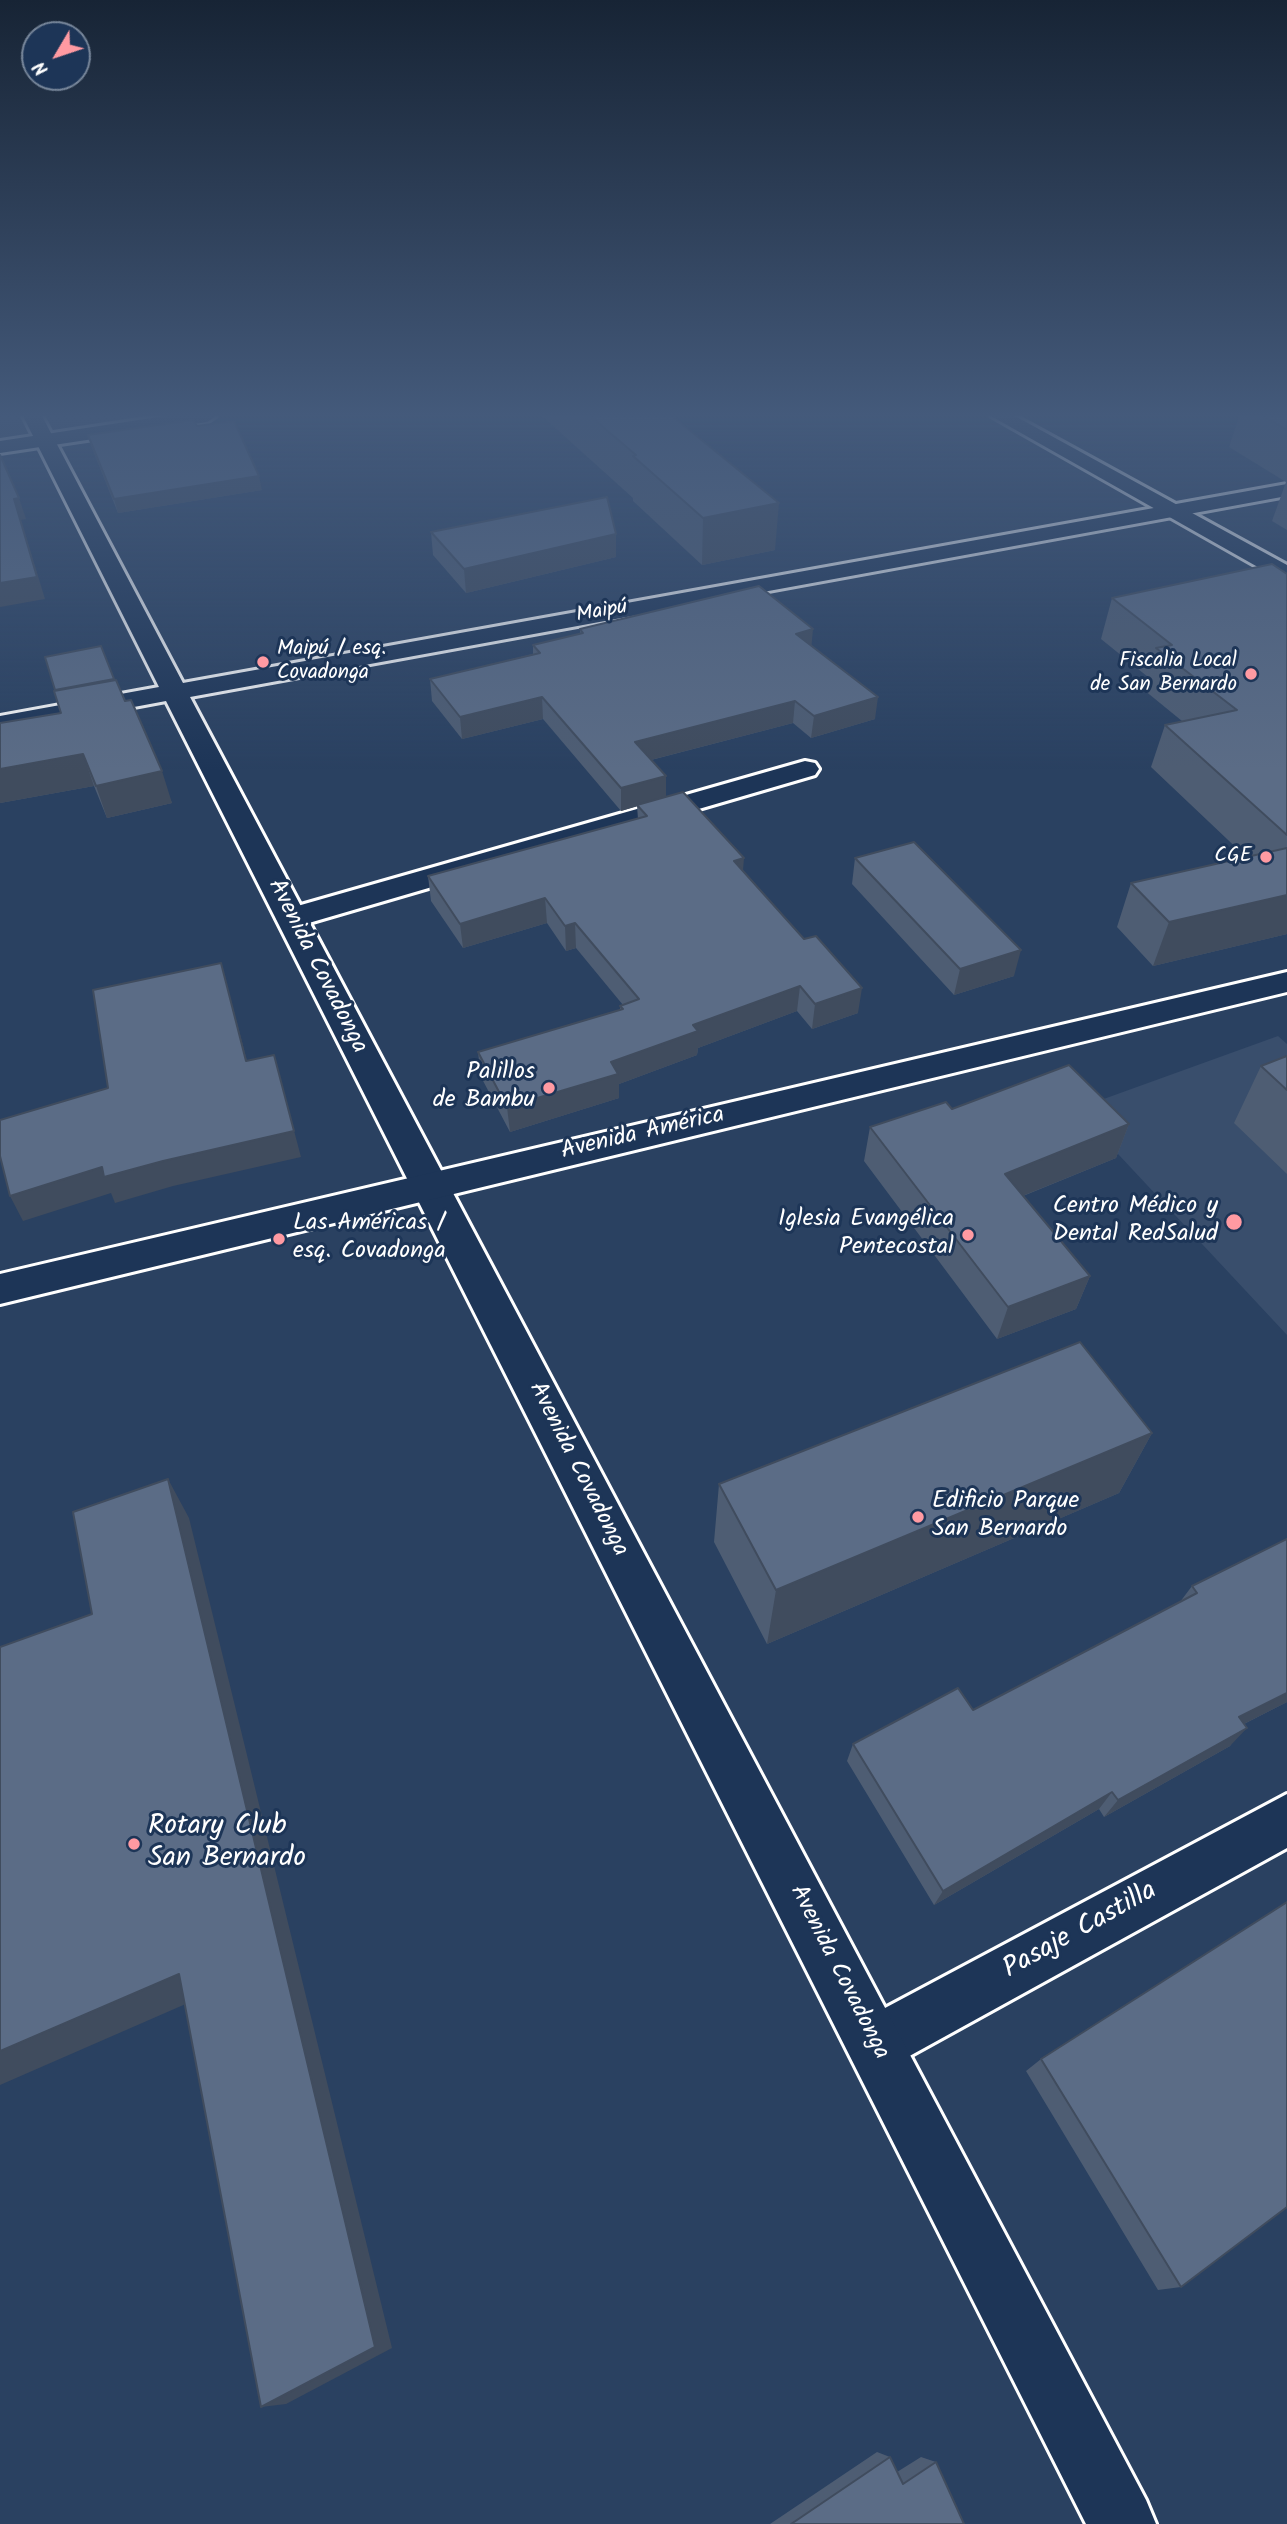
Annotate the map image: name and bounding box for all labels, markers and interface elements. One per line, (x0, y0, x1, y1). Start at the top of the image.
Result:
north arrow (21, 21, 91, 91)
text: N (26, 54, 57, 82)
street label: Maipú (574, 596, 630, 630)
place label: Maipú / esq. Covadonga (277, 637, 386, 687)
place label: Fiscalia Local de San Bernardo (1090, 649, 1237, 699)
marker: Maipú / esq. Covadonga (255, 654, 271, 670)
marker: Fiscalia Local de San Bernardo (1243, 666, 1259, 682)
place label: CGE (1214, 844, 1252, 870)
marker: CGE (1258, 849, 1274, 865)
street label: Avenida Covadonga (260, 875, 372, 1059)
place label: Palillos de Bambu (433, 1060, 535, 1116)
marker: Palillos de Bambu (541, 1080, 557, 1096)
street label: Avenida América (559, 1102, 727, 1168)
place label: Centro Médico y Dental RedSalud (1053, 1194, 1218, 1250)
place label: Iglesia Evangélica Pentecostal (778, 1207, 954, 1263)
place label: Las Américas / esq. Covadonga (293, 1211, 446, 1267)
marker: Centro Médico y Dental RedSalud (1224, 1212, 1244, 1232)
marker: Iglesia Evangélica Pentecostal (960, 1227, 976, 1243)
marker: Las Américas / esq. Covadonga (271, 1231, 287, 1247)
street label: Avenida Covadonga (521, 1378, 633, 1562)
place label: Edificio Parque San Bernardo (932, 1489, 1079, 1545)
marker: Edificio Parque San Bernardo (910, 1509, 926, 1525)
place label: Rotary Club San Bernardo (148, 1811, 306, 1877)
marker: Rotary Club San Bernardo (126, 1836, 142, 1852)
street label: Pasaje Castilla (998, 1876, 1164, 1988)
street label: Avenida Covadonga (782, 1881, 894, 2065)

